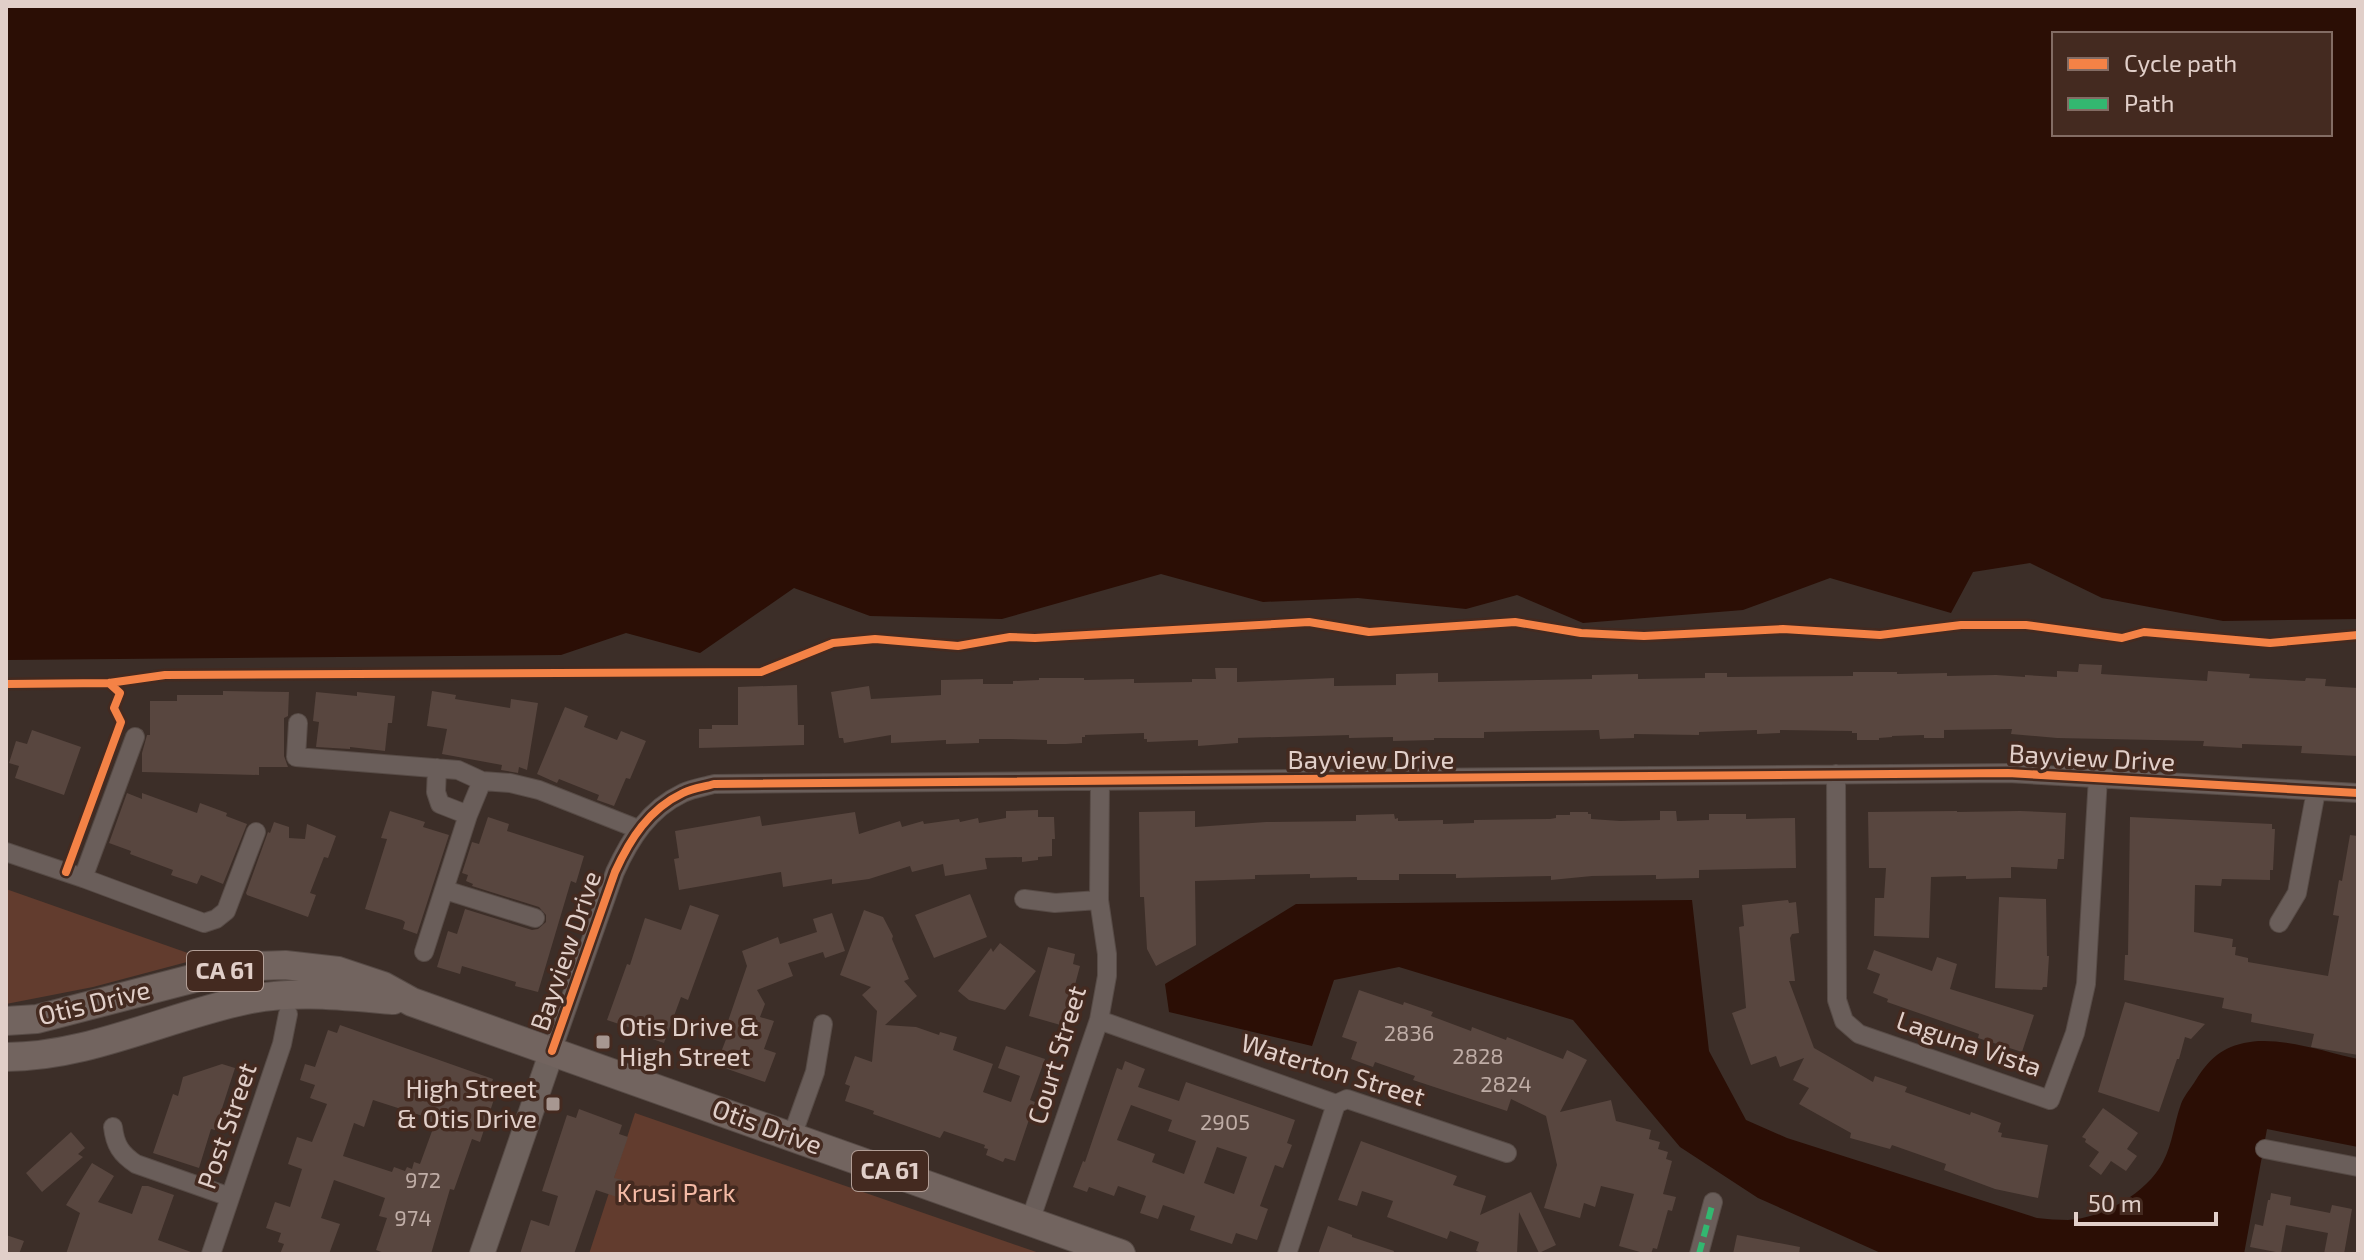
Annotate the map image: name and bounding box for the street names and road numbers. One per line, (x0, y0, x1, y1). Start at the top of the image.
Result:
street label: Bayview Drive (2008, 737, 2176, 776)
street label: Bayview Drive (1288, 743, 1454, 774)
street label: Bayview Drive (523, 867, 606, 1034)
road number: CA 61 (187, 951, 263, 991)
street label: Otis Drive (34, 973, 153, 1030)
street label: Court Street (1020, 982, 1091, 1127)
street label: Laguna Vista (1893, 1003, 2046, 1082)
street label: Waterton Street (1238, 1026, 1429, 1111)
street label: Post Street (190, 1058, 262, 1193)
street label: Otis Drive (708, 1091, 827, 1160)
road number: CA 61 (852, 1151, 928, 1191)

